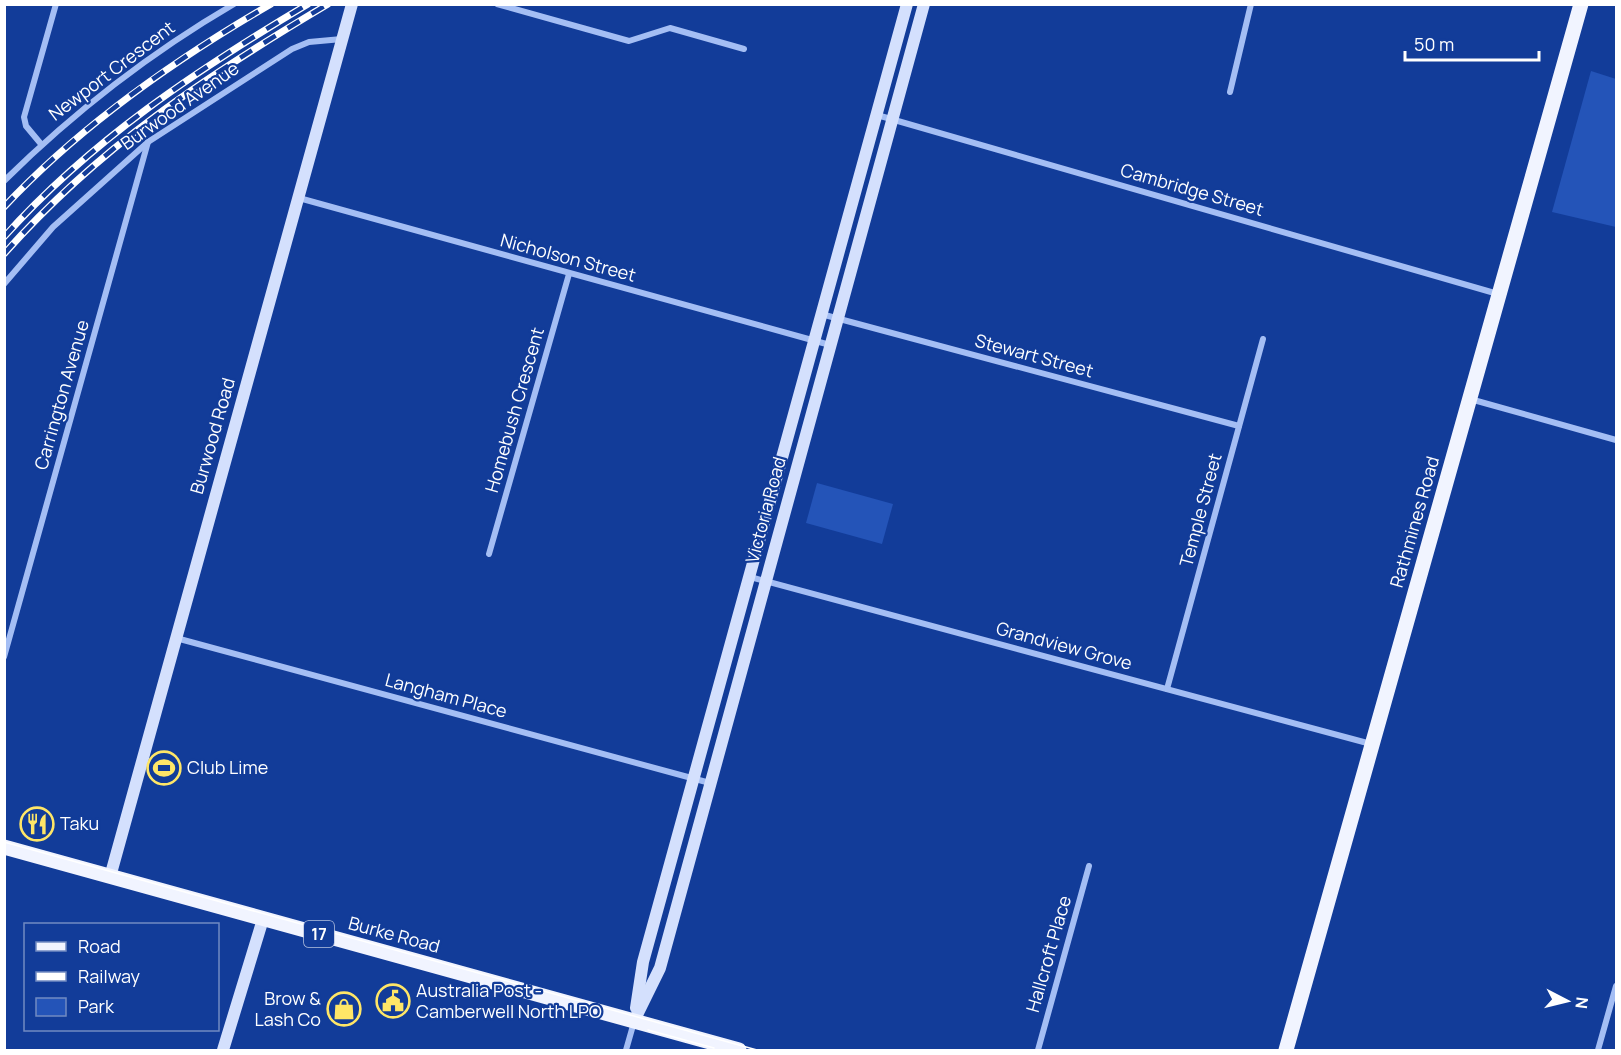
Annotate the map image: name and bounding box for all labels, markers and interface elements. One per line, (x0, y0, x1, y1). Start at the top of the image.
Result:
street label: Newport Crescent (44, 15, 179, 125)
scale bar (1405, 24, 1538, 62)
text: 50 m (1414, 32, 1454, 56)
street label: Burwood Avenue (116, 56, 243, 155)
street label: Cambridge Street (1118, 157, 1267, 221)
street label: Nicholson Street (498, 227, 639, 287)
street label: Carrington Avenue (28, 317, 94, 472)
street label: Homebush Crescent (479, 324, 549, 495)
street label: Stewart Street (972, 328, 1096, 382)
street label: Burwood Road (184, 375, 240, 497)
street label: Temple Street (1173, 450, 1227, 569)
street label: Rathmines Road (1384, 453, 1444, 590)
street label: Victoria Road (739, 454, 791, 566)
street label: Grandview Grove (994, 615, 1135, 675)
street label: Langham Place (383, 667, 510, 723)
sports icon: Club Lime (146, 750, 182, 786)
place label: Club Lime (187, 755, 268, 779)
restaurant icon: Taku (19, 806, 55, 842)
place label: Taku (60, 811, 99, 835)
street label: Hallcroft Place (1020, 893, 1076, 1015)
street label: Burke Road (346, 910, 443, 958)
road number: 17 (304, 921, 334, 947)
legend (24, 923, 219, 1031)
text: Road (78, 934, 121, 958)
text: Railway (78, 964, 140, 988)
north arrow (1537, 971, 1597, 1031)
place label: Australia Post - Camberwell North LPO (416, 978, 602, 1023)
public building icon: Australia Post - Camberwell North LPO (375, 983, 411, 1019)
place label: Brow & Lash Co (255, 986, 321, 1031)
shop icon: Brow & Lash Co (326, 991, 362, 1027)
text: Park (78, 994, 115, 1018)
text: N (1570, 996, 1594, 1010)

